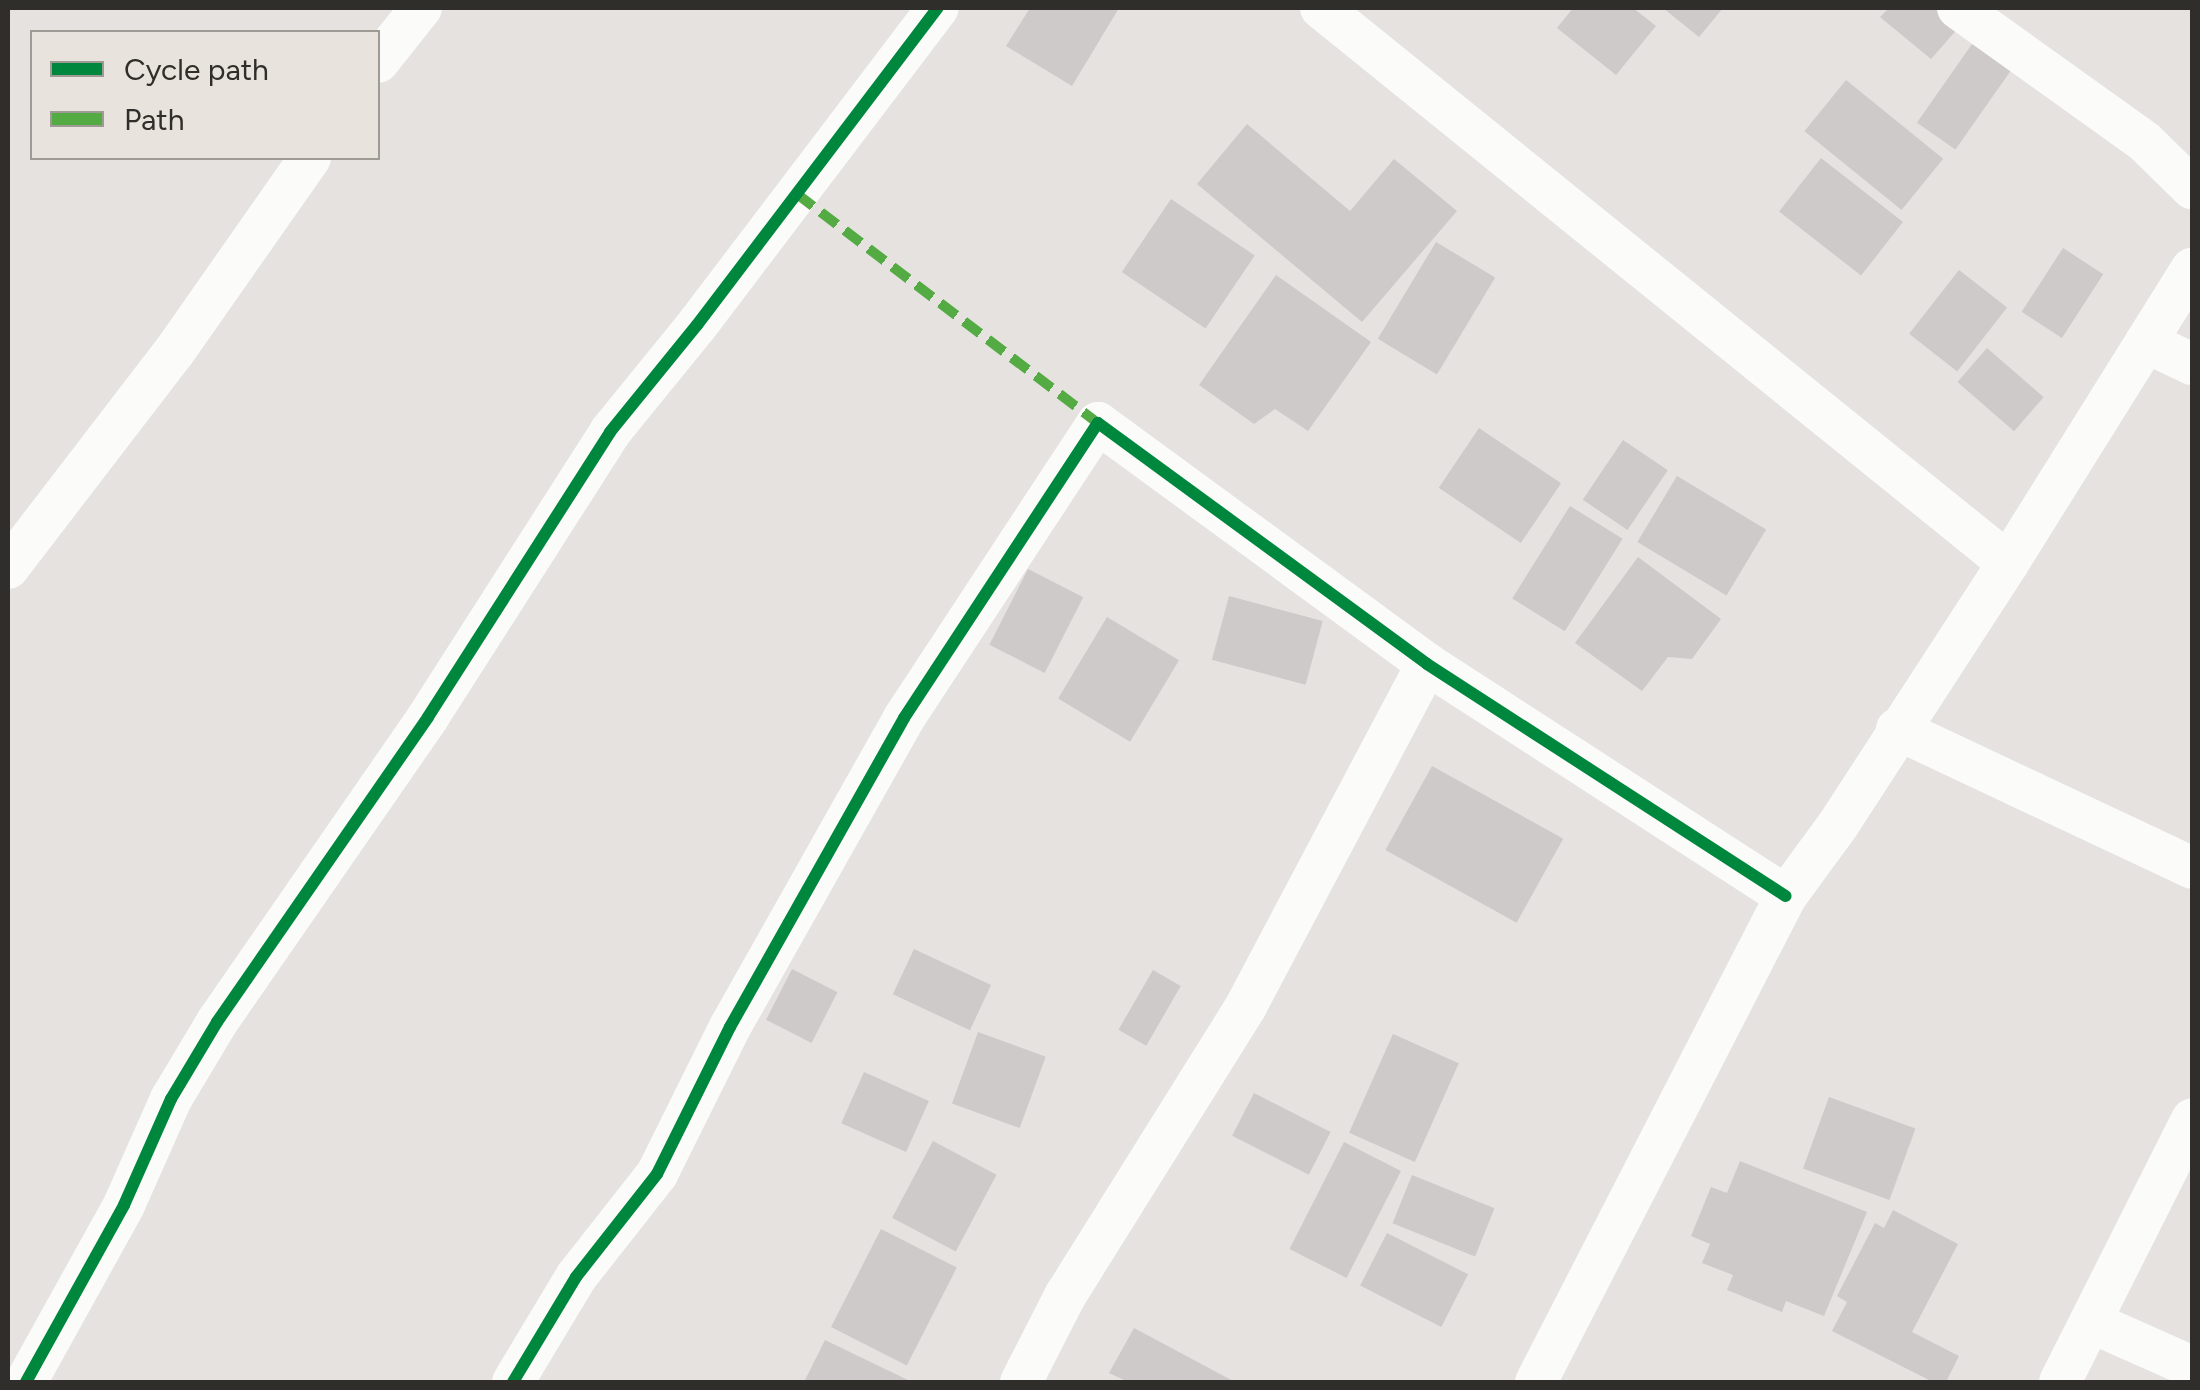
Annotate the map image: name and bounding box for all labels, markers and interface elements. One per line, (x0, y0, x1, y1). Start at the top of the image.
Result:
legend (30, 30, 380, 160)
text: Cycle path (124, 51, 269, 88)
text: Path (124, 101, 184, 138)

